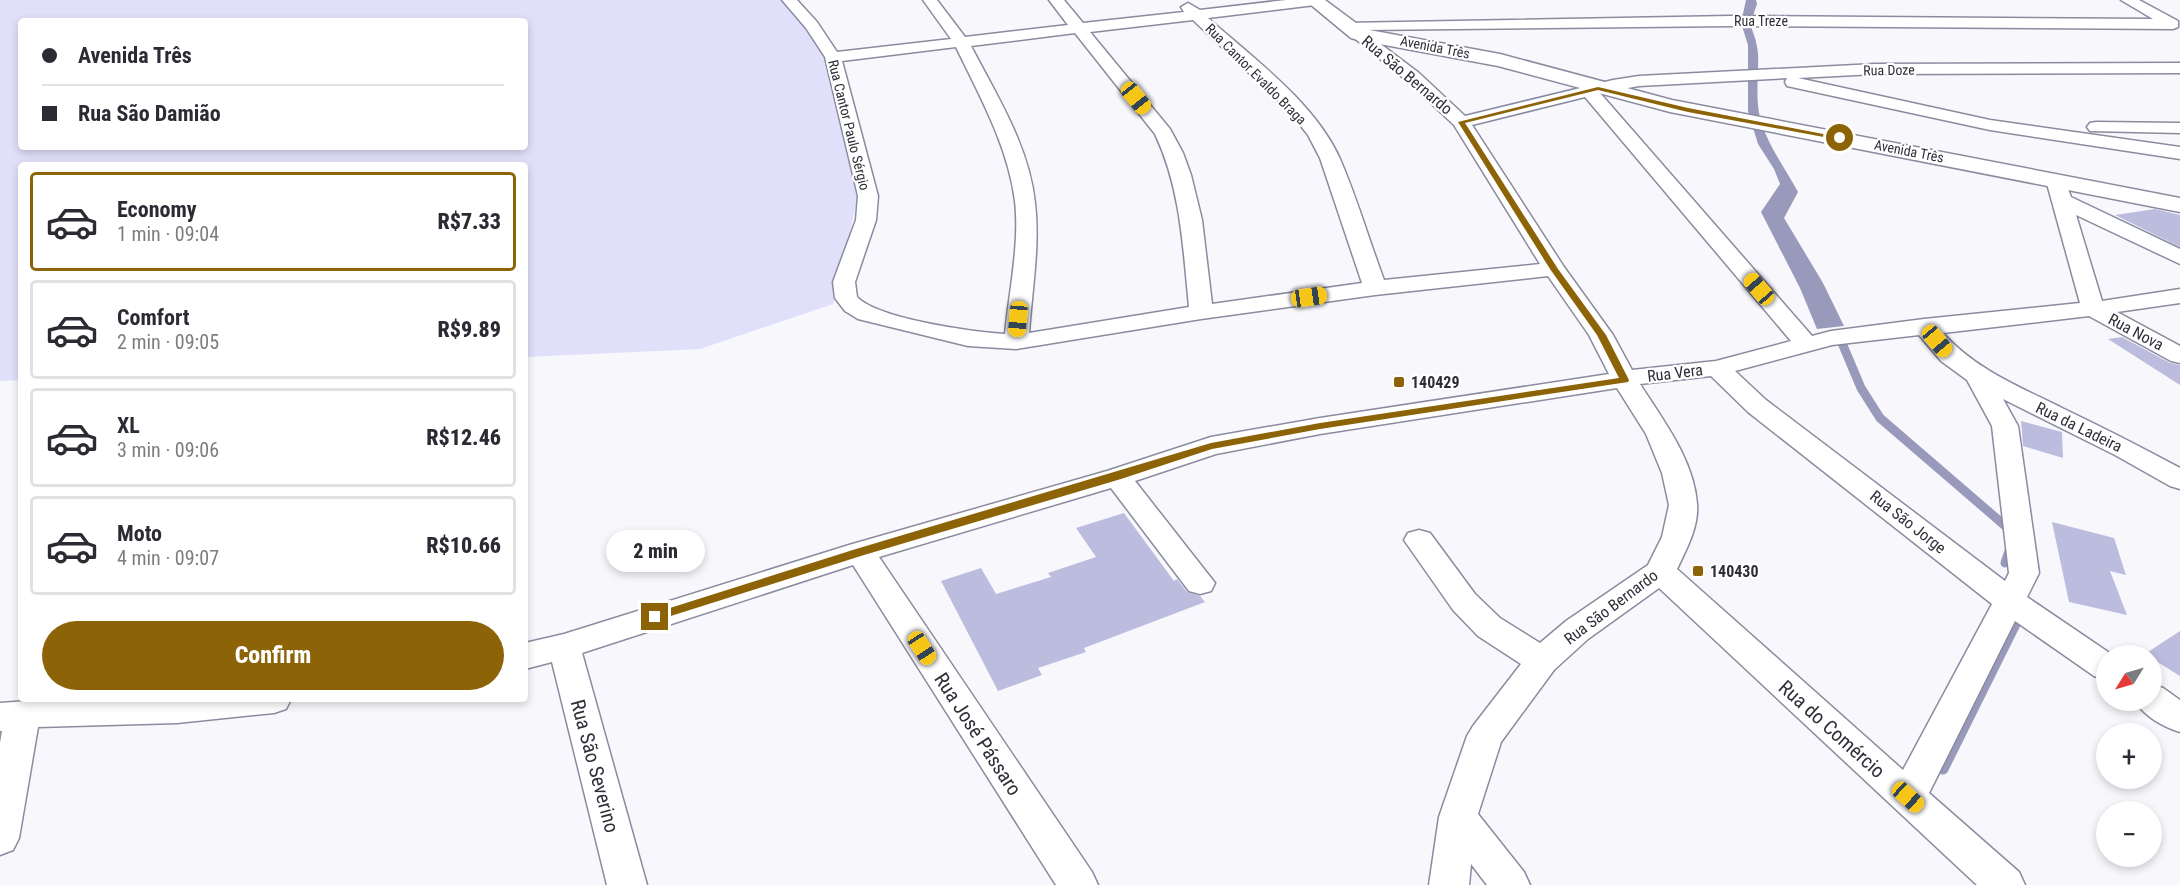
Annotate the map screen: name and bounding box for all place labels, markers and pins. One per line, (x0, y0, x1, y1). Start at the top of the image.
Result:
place label: 140429 (1411, 373, 1460, 392)
marker: 140429 (1392, 375, 1406, 389)
place label: 140430 (1710, 562, 1759, 581)
marker: 140430 (1691, 564, 1705, 578)

